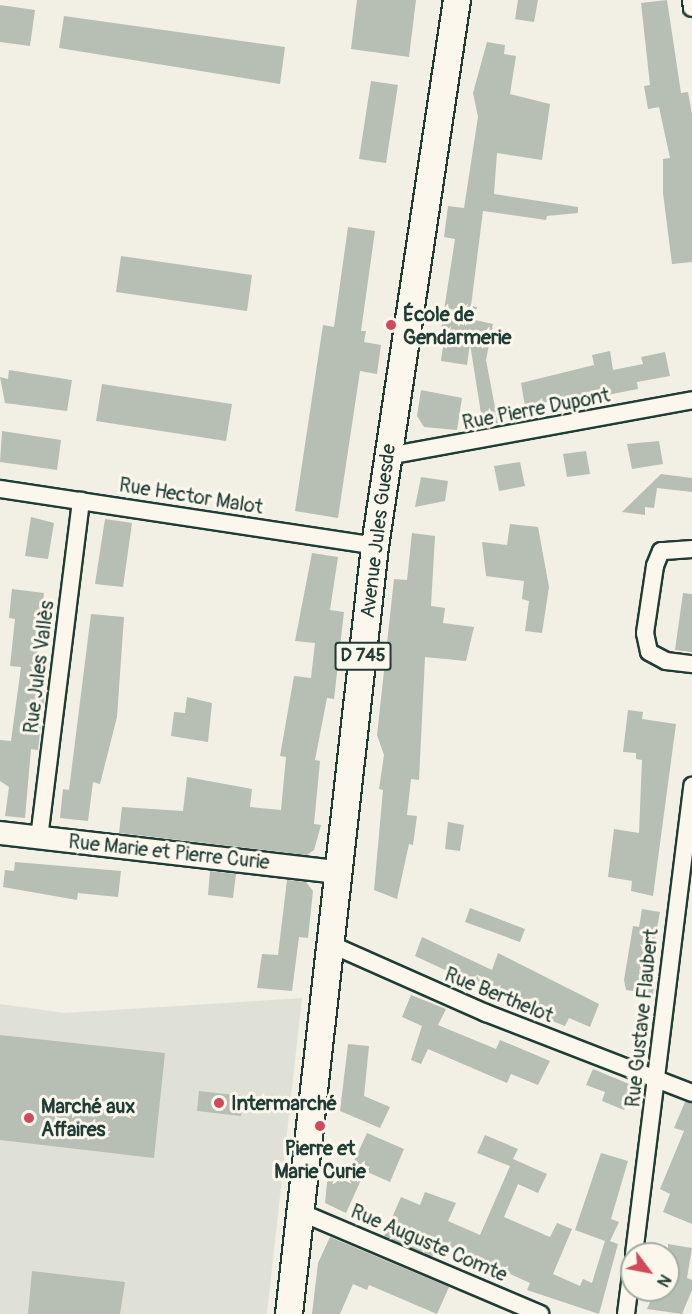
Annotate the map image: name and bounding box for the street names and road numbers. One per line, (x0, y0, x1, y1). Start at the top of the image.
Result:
street label: Rue Pierre Dupont (460, 383, 612, 435)
street label: Avenue Jules Guesde (355, 443, 401, 619)
street label: Rue Hector Malot (117, 473, 265, 519)
street label: Rue Jules Vallès (19, 599, 59, 735)
road number: D 745 (334, 641, 392, 671)
street label: Rue Marie et Pierre Curie (67, 829, 271, 875)
street label: Rue Gustave Flaubert (621, 928, 663, 1108)
street label: Rue Berthelot (441, 962, 557, 1028)
street label: Rue Auguste Comte (347, 1199, 511, 1287)

